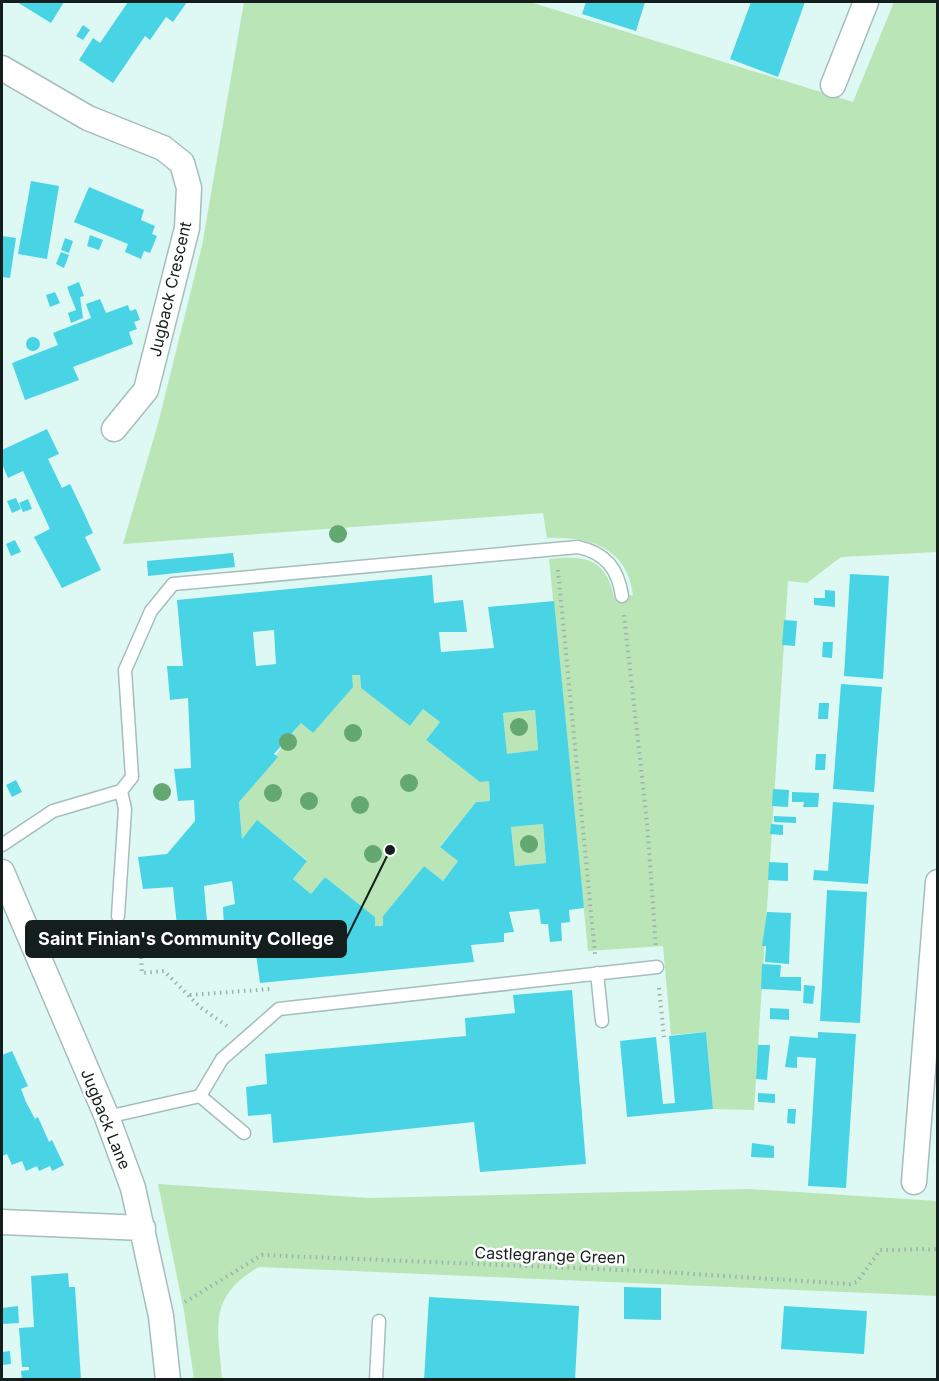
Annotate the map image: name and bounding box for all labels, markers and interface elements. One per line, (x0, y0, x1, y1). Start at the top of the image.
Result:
street label: Jugback Crescent (145, 219, 195, 359)
callout: Saint Finian's Community College (26, 921, 346, 957)
text: Saint Finian's Community College (38, 928, 334, 949)
street label: Jugback Lane (77, 1066, 135, 1172)
street label: Castlegrange Green (474, 1242, 626, 1268)

